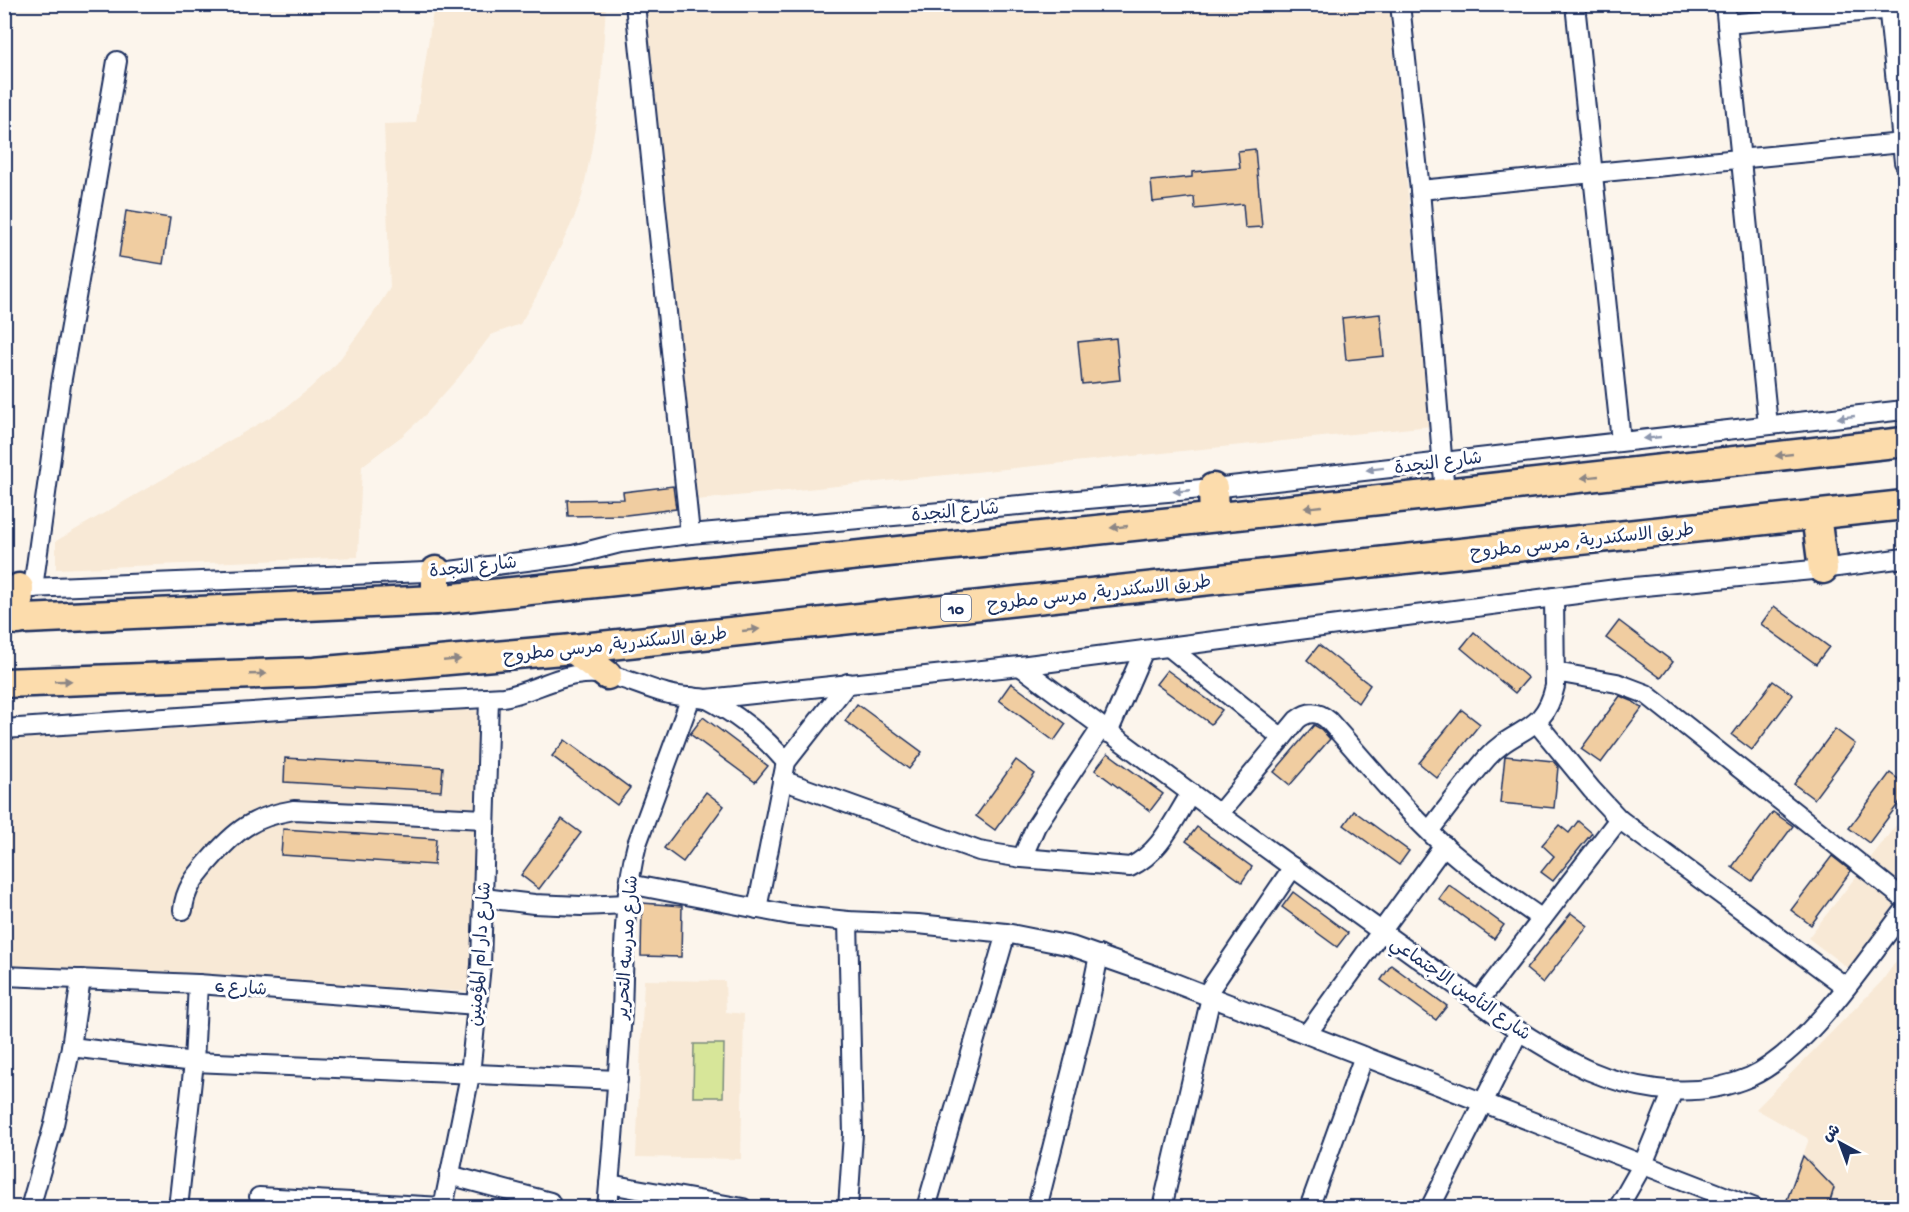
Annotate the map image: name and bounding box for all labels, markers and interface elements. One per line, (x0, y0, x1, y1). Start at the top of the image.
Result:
one-way arrow (1837, 412, 1856, 421)
one-way arrow (1643, 433, 1662, 443)
street label: شارع النجدة (1393, 449, 1483, 480)
one-way arrow (1774, 451, 1793, 460)
one-way arrow (1366, 465, 1385, 474)
one-way arrow (1580, 472, 1599, 482)
one-way arrow (1172, 486, 1191, 496)
street label: شارع النجدة (910, 499, 1000, 528)
one-way arrow (1303, 502, 1322, 512)
street label: طريق الاسكندرية, مرسى مطروح (1469, 520, 1695, 565)
one-way arrow (1109, 522, 1128, 532)
street label: شارع النجدة (428, 553, 518, 584)
street label: طريق الاسكندرية, مرسى مطروح (986, 572, 1212, 617)
road number: 10 (941, 595, 971, 621)
street label: طريق الاسكندرية, مرسى مطروح (502, 624, 728, 669)
one-way arrow (741, 625, 760, 635)
one-way arrow (443, 655, 462, 665)
one-way arrow (248, 670, 267, 679)
one-way arrow (53, 677, 72, 686)
street label: شارع مدرسه التحرير (613, 875, 644, 1022)
street label: شارع دار ام المؤمنين (466, 881, 498, 1027)
street label: شارع التأمين الاجتماعي (1384, 932, 1535, 1049)
street label: شارع 6 (214, 977, 268, 1002)
north arrow (1810, 1113, 1870, 1173)
text: ش (1820, 1121, 1845, 1147)

